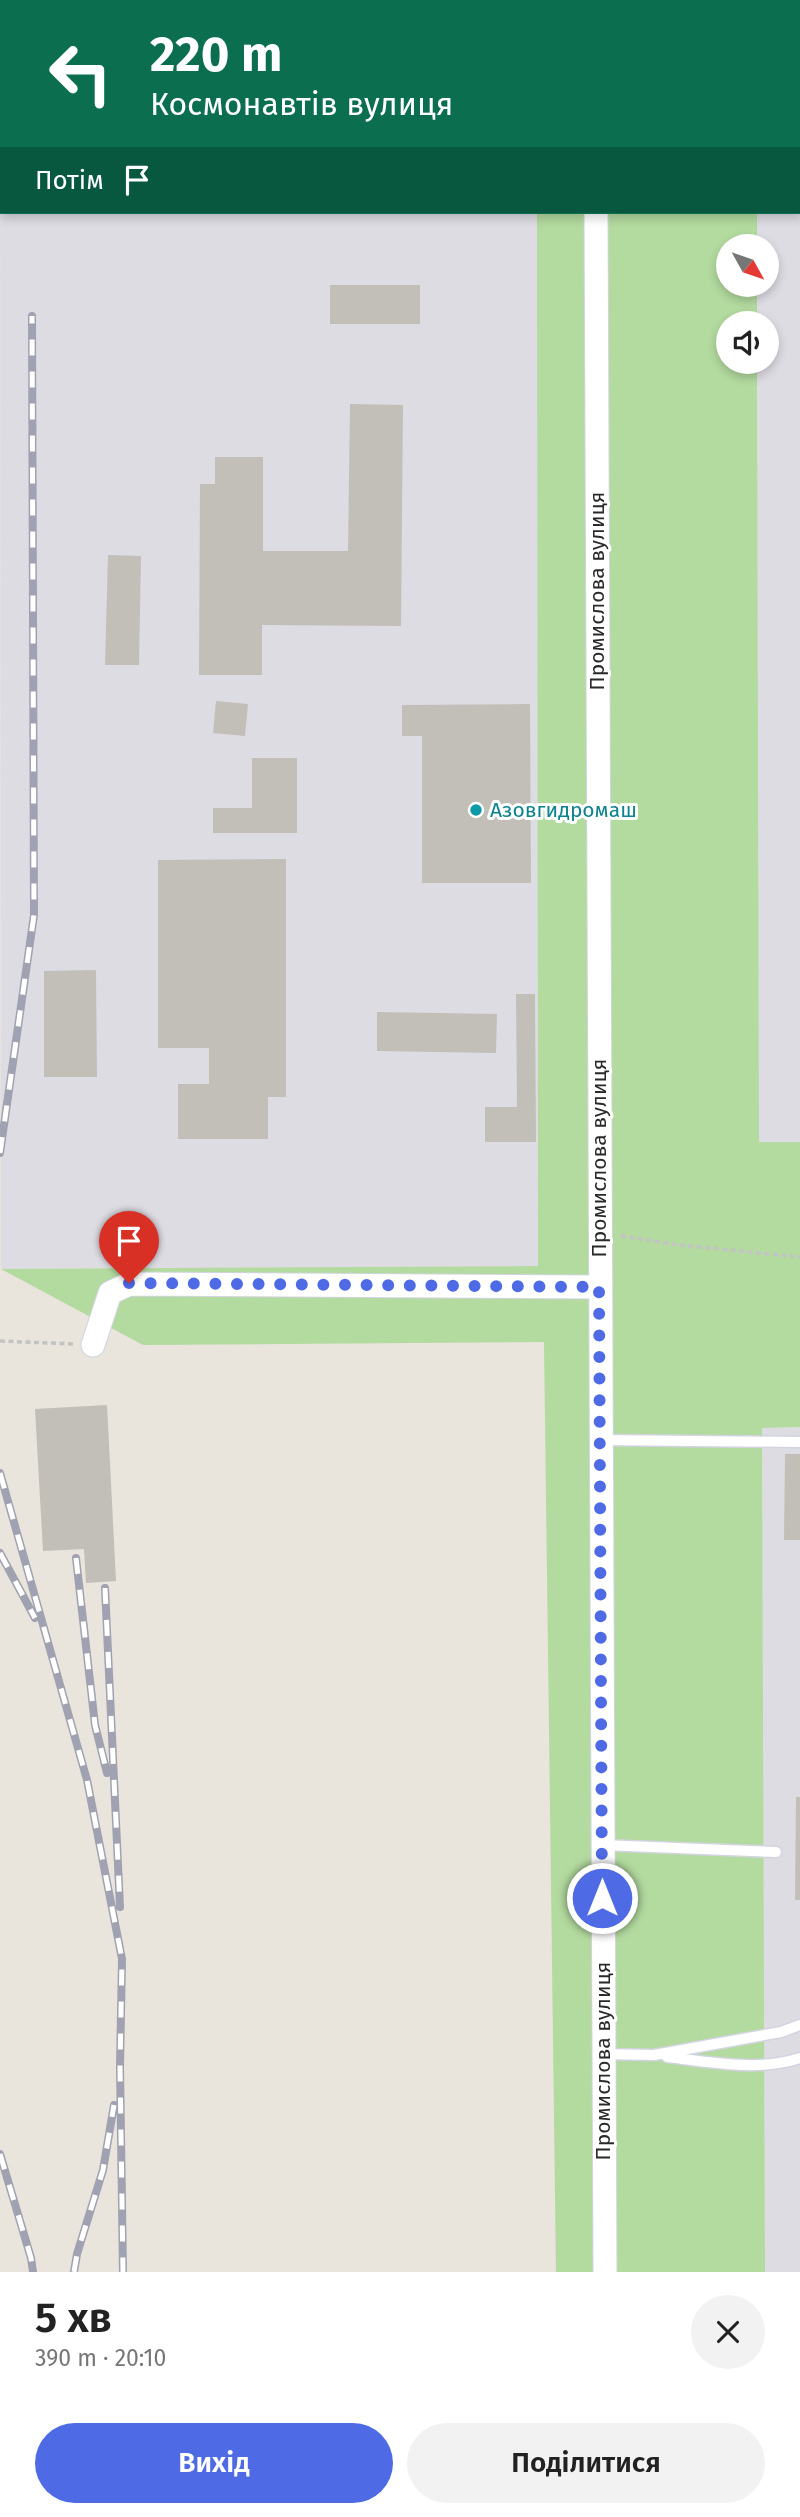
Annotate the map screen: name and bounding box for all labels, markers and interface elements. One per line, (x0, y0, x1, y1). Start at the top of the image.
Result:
text: 220 m (150, 25, 282, 84)
icon: left (35, 28, 126, 119)
text: Космонавтів вулиця (150, 85, 453, 123)
icon: arrive (118, 161, 156, 199)
text: Потім (35, 165, 104, 196)
north arrow (716, 234, 779, 298)
map controls (716, 234, 779, 374)
button: sound (716, 311, 779, 374)
street label: Промислова вулиця (584, 492, 610, 690)
place label: Азовгидромаш (490, 797, 637, 823)
marker: Азовгидромаш (468, 802, 484, 818)
street label: Промислова вулиця (586, 1059, 612, 1257)
pin (99, 1211, 159, 1283)
icon: arrive (110, 1222, 148, 1260)
position arrow (565, 1861, 639, 1935)
street label: Промислова вулиця (590, 1962, 616, 2160)
text: 5 хв (35, 2293, 112, 2343)
button: close (691, 2295, 765, 2369)
text: 390 m · 20:10 (35, 2344, 166, 2372)
button: Вихід (35, 2423, 393, 2503)
button: Поділитися (407, 2423, 765, 2503)

